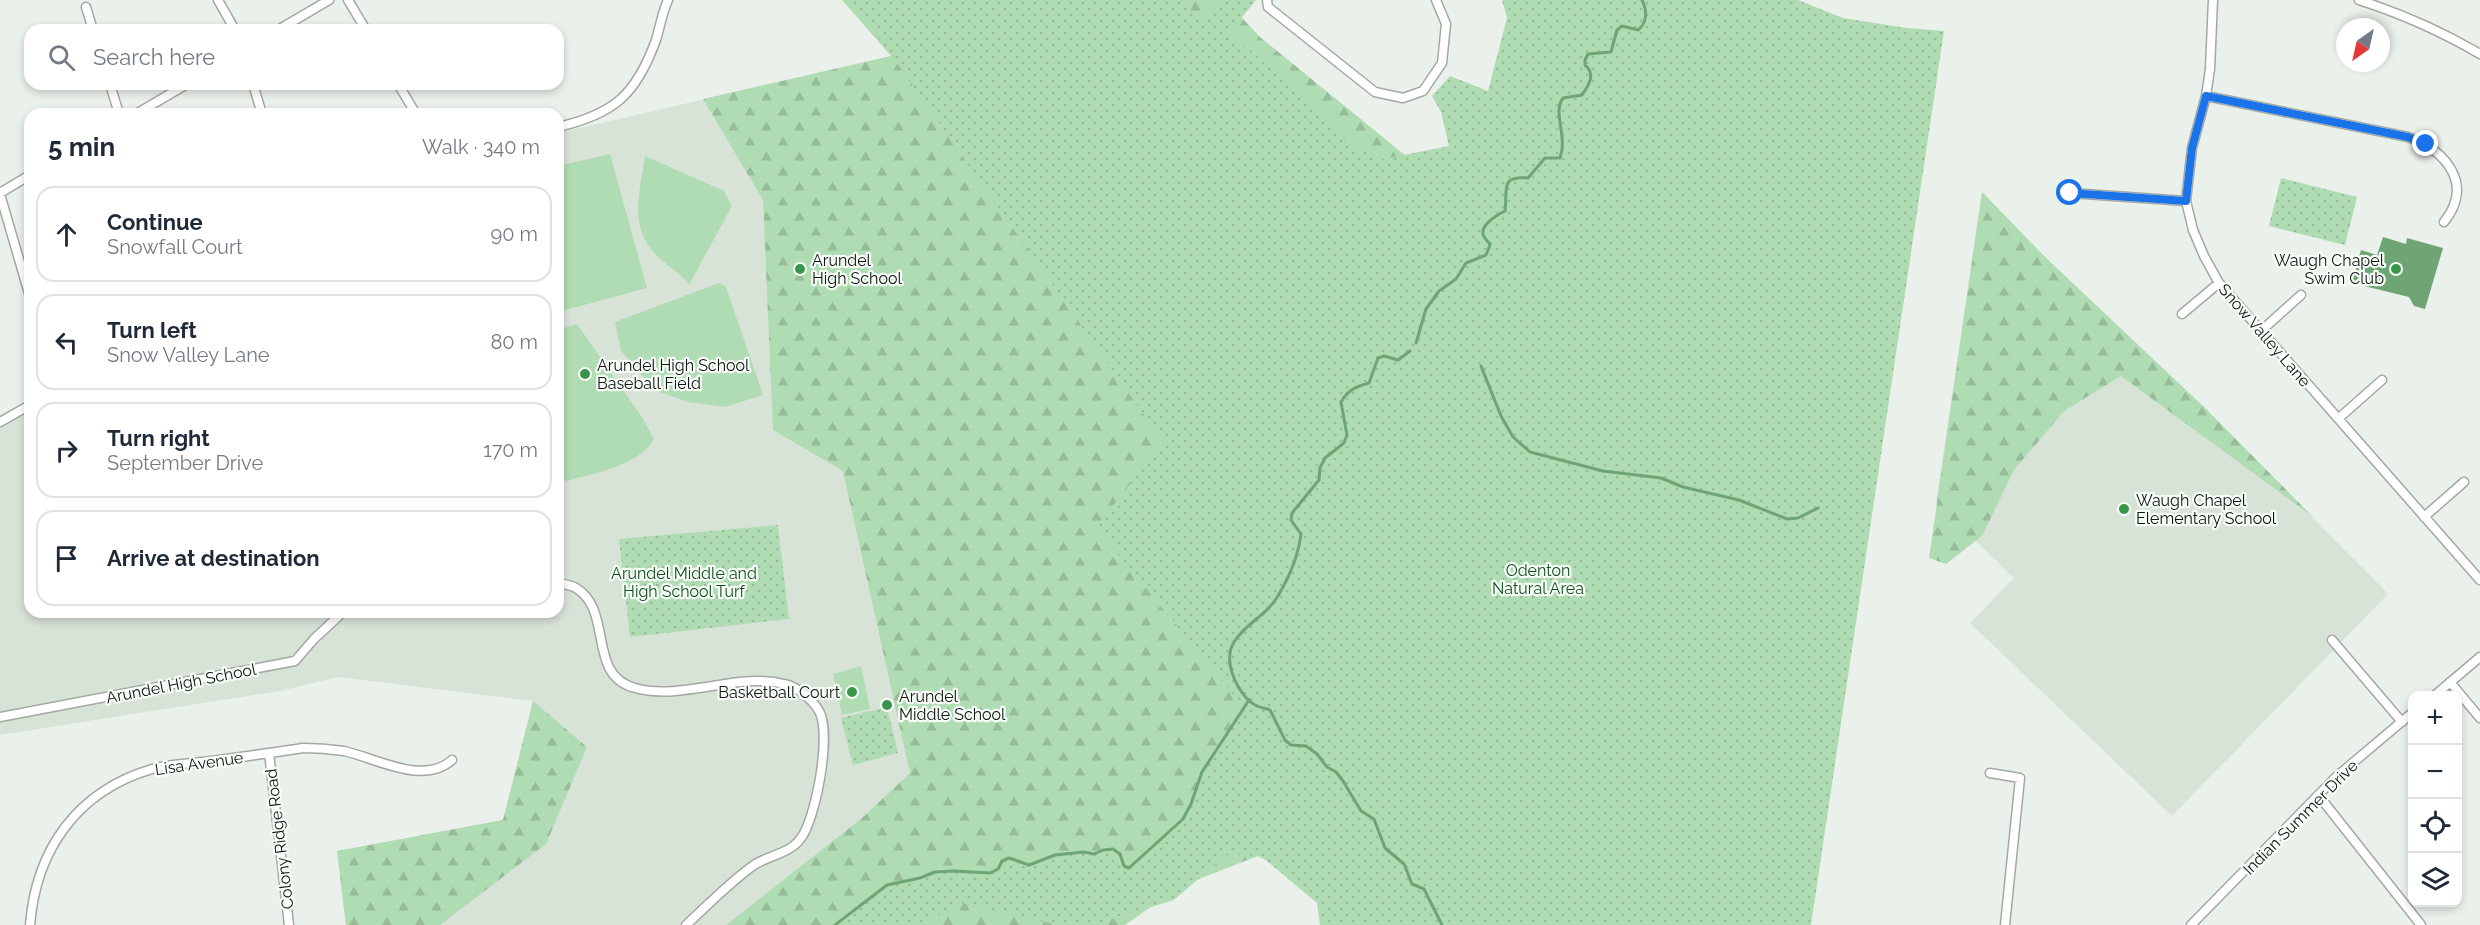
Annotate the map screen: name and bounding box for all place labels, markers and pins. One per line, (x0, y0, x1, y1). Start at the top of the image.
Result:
place label: Arundel High School (812, 251, 902, 288)
place label: Waugh Chapel Swim Club (2274, 251, 2385, 288)
marker: Arundel High School (793, 262, 807, 276)
marker: Waugh Chapel Swim Club (2389, 262, 2403, 276)
place label: Arundel High School Baseball Field (597, 356, 750, 393)
marker: Arundel High School Baseball Field (578, 367, 592, 381)
place label: Waugh Chapel Elementary School (2136, 491, 2277, 528)
marker: Waugh Chapel Elementary School (2117, 502, 2131, 516)
place label: Basketball Court (718, 683, 841, 702)
marker: Basketball Court (845, 685, 859, 699)
place label: Arundel Middle School (899, 687, 1006, 724)
marker: Arundel Middle School (880, 698, 894, 712)

